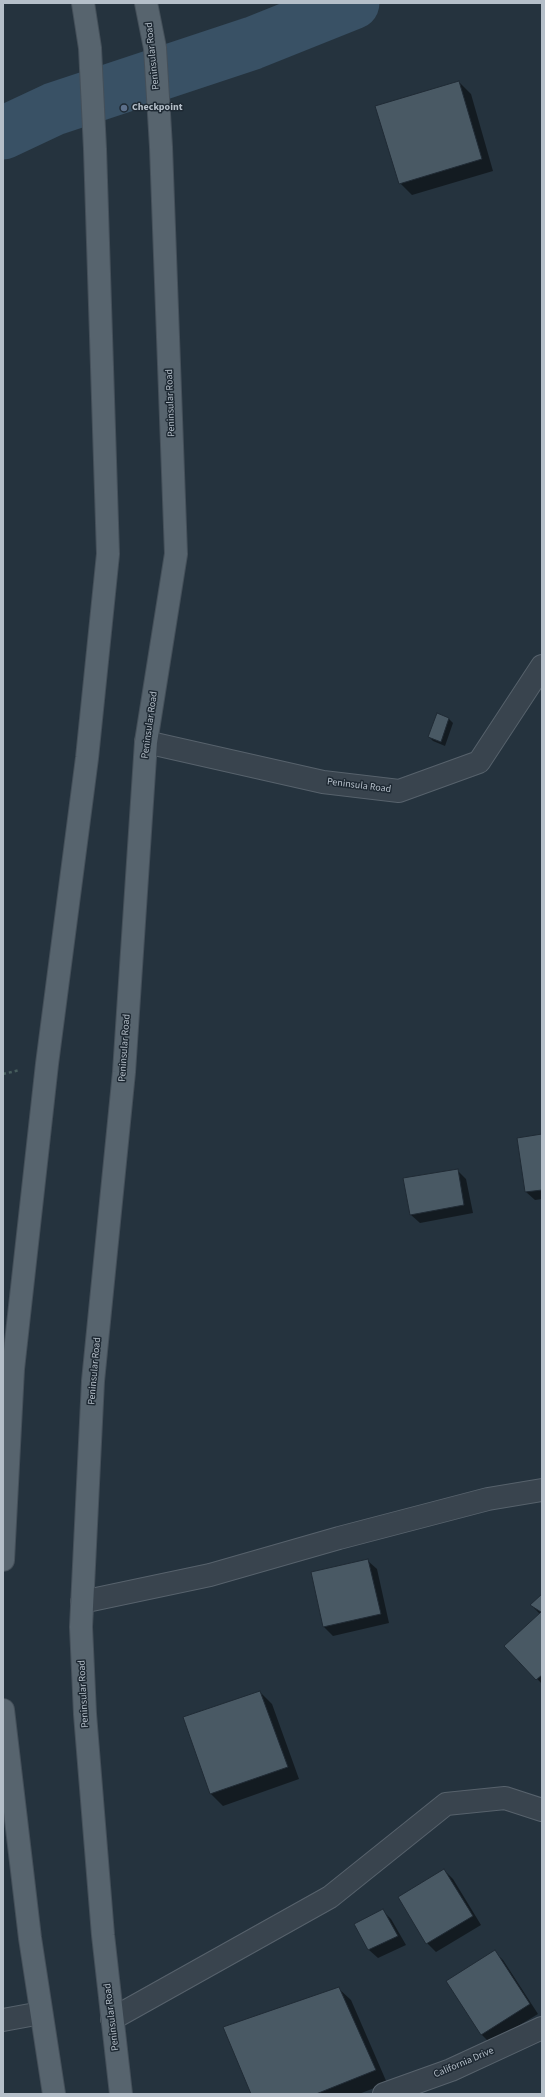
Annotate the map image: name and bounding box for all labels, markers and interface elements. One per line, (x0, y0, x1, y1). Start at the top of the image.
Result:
street label: Peninsular Road (143, 22, 163, 90)
place label: Checkpoint (132, 102, 182, 114)
marker: Checkpoint (119, 103, 129, 113)
street label: Peninsular Road (164, 369, 178, 437)
street label: Peninsular Road (139, 691, 161, 759)
street label: Peninsula Road (326, 776, 392, 796)
street label: Peninsular Road (117, 1014, 133, 1082)
street label: Peninsular Road (86, 1337, 104, 1405)
street label: Peninsular Road (76, 1660, 92, 1728)
street label: Peninsular Road (102, 1983, 122, 2051)
street label: California Drive (432, 2045, 496, 2081)

